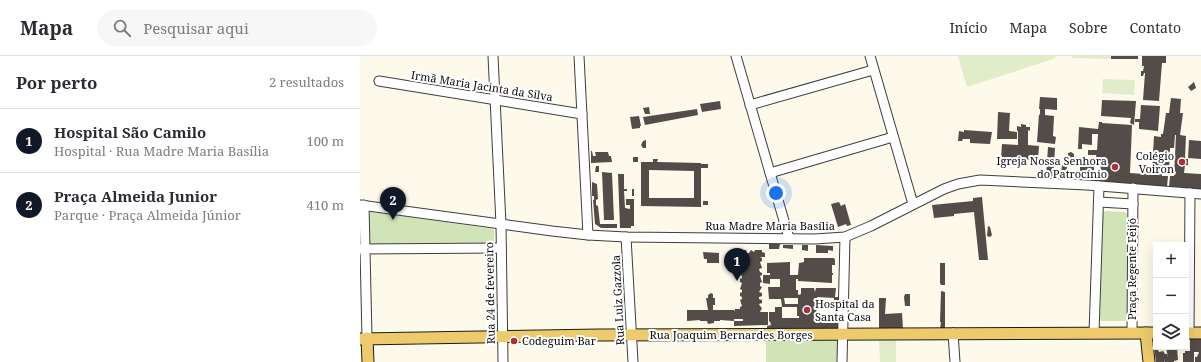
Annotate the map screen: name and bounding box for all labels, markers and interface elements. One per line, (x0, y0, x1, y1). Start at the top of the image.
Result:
search box (97, 10, 377, 46)
text: Mapa (20, 15, 73, 41)
icon: search (111, 17, 133, 39)
text: Pesquisar aqui (143, 18, 249, 38)
text: Início (949, 18, 988, 37)
text: Mapa (1010, 18, 1047, 37)
text: Sobre (1069, 18, 1107, 37)
text: Contato (1129, 18, 1181, 37)
street label: Irmã Maria Jacinta da Silva (410, 67, 554, 104)
text: Por perto (16, 71, 98, 94)
text: 2 resultados (269, 73, 344, 91)
text: Hospital São Camilo (54, 122, 206, 142)
text: 1 (25, 132, 33, 150)
text: 100 m (307, 132, 344, 150)
text: Hospital · Rua Madre Maria Basília (54, 142, 269, 160)
place label: Colégio Voiron (1136, 148, 1174, 176)
place label: Igreja Nossa Senhora do Patrocínio (996, 153, 1107, 181)
marker: Colégio Voiron (1177, 157, 1187, 167)
marker: Igreja Nossa Senhora do Patrocínio (1110, 162, 1120, 172)
your location (766, 183, 786, 203)
text: Praça Almeida Junior (54, 186, 217, 206)
pin: 2 (380, 187, 406, 220)
text: 2 (25, 196, 33, 214)
text: 410 m (307, 196, 344, 214)
text: Parque · Praça Almeida Júnior (54, 206, 241, 224)
street label: Rua Madre Maria Basília (705, 218, 835, 233)
street label: Praça Regente Feijó (1124, 218, 1139, 320)
street label: Rua 24 de fevereiro (481, 242, 498, 344)
map controls (1153, 242, 1189, 350)
button: + (1153, 242, 1189, 278)
pin: 1 (724, 248, 750, 281)
street label: Rua Luiz Gazzola (608, 255, 627, 346)
button: − (1153, 278, 1189, 314)
place label: Hospital da Santa Casa (815, 296, 875, 324)
marker: Hospital da Santa Casa (802, 305, 812, 315)
button: layers (1153, 314, 1189, 350)
street label: Rua Joaquim Bernardes Borges (650, 327, 812, 342)
place label: Codeguim Bar (522, 333, 597, 348)
marker: Codeguim Bar (509, 336, 519, 346)

